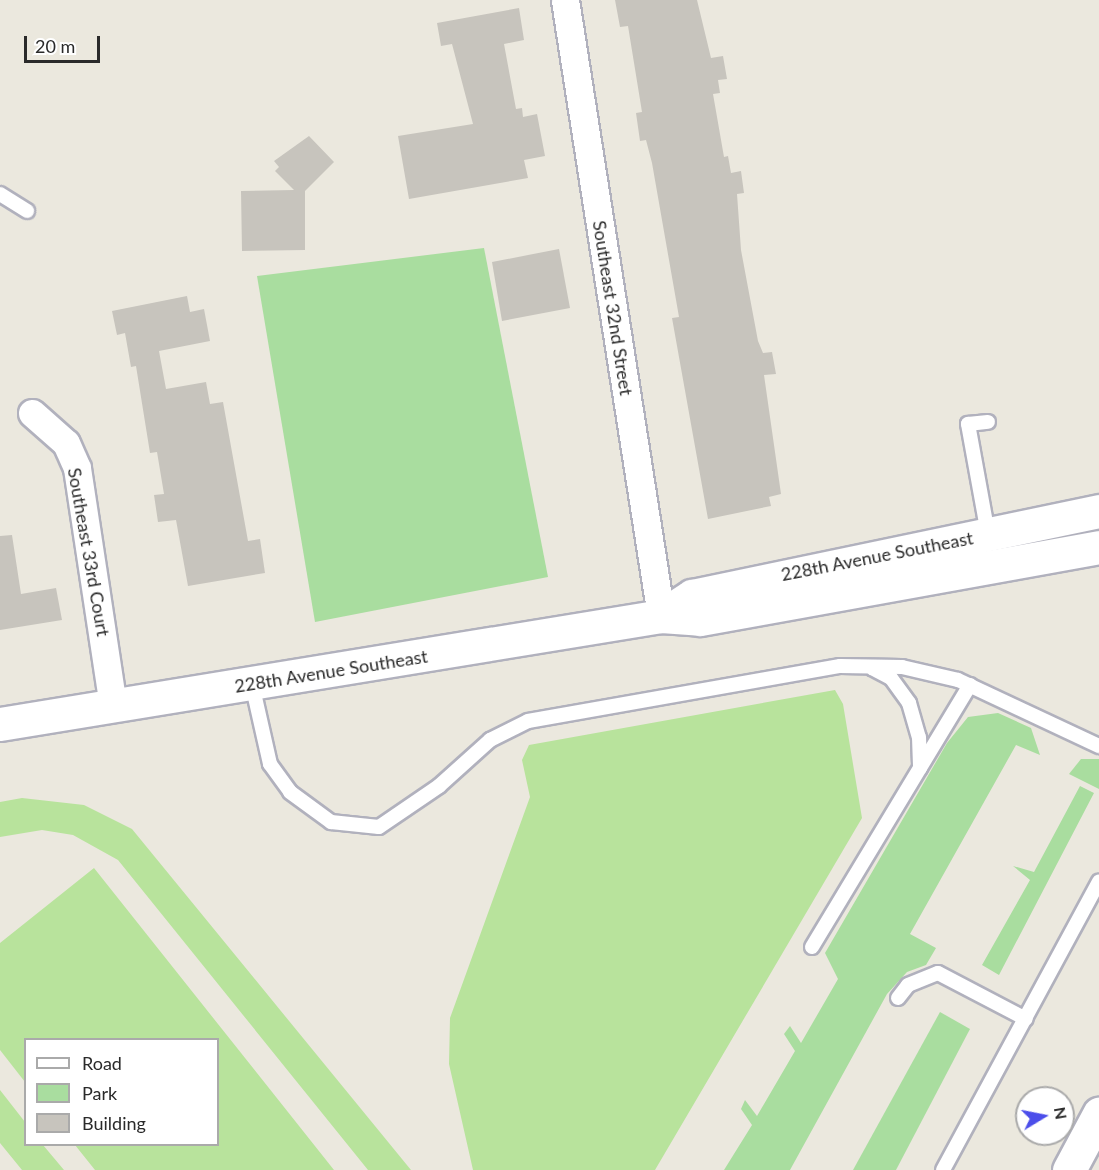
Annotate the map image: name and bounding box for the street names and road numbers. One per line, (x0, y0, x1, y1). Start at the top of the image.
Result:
street label: Southeast 32nd Street (589, 219, 637, 397)
street label: Southeast 33rd Court (64, 466, 114, 638)
street label: 228th Avenue Southeast (779, 527, 975, 585)
street label: 228th Avenue Southeast (233, 645, 429, 697)

